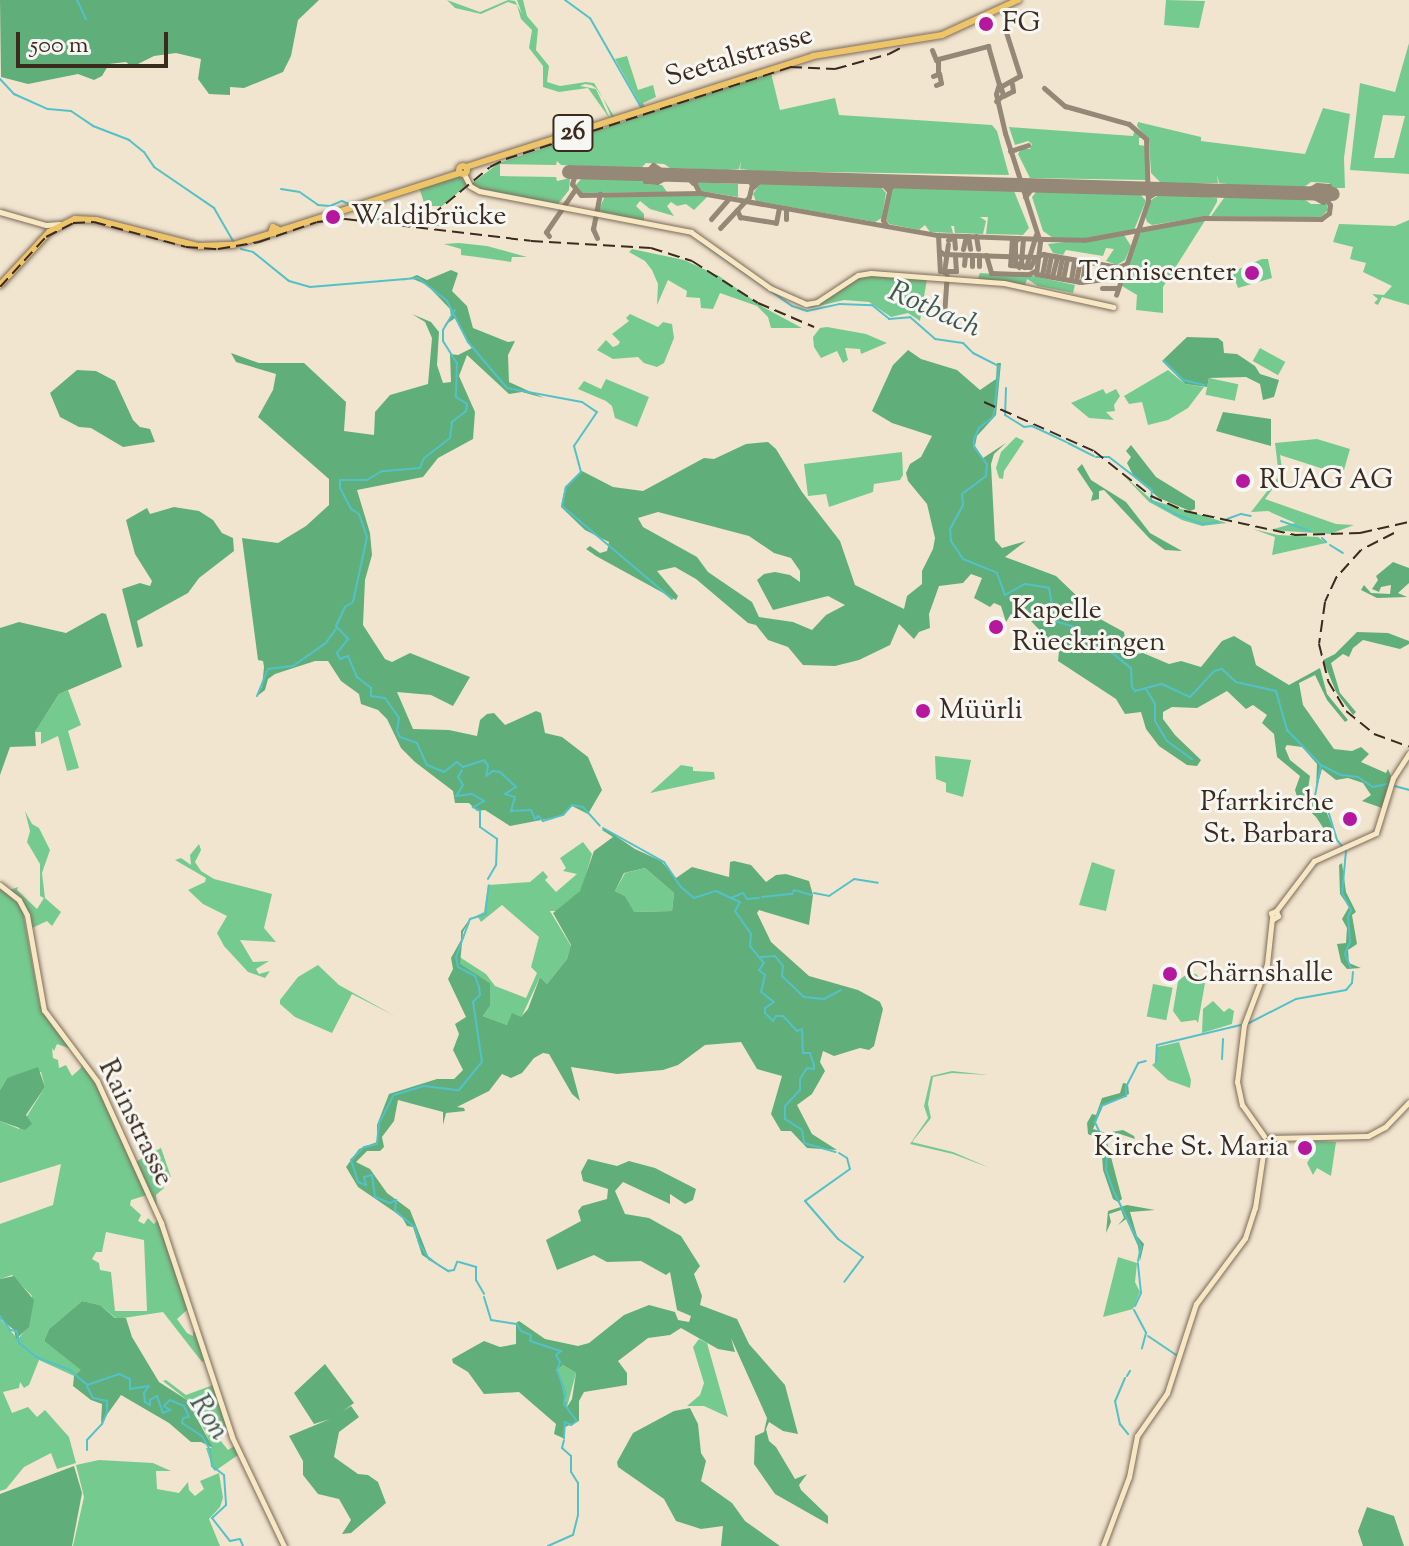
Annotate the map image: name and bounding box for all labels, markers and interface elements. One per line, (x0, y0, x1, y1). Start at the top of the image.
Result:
place label: FG (1002, 7, 1040, 41)
marker: FG (977, 15, 995, 33)
scale bar (20, 16, 172, 66)
street label: Seetalstrasse (661, 19, 817, 95)
text: 500 m (30, 29, 89, 63)
road number: 26 (551, 111, 595, 155)
place label: Waldibrücke (351, 200, 507, 234)
marker: Waldibrücke (322, 206, 344, 228)
place label: Tenniscenter (1079, 256, 1236, 290)
marker: Tenniscenter (1243, 264, 1261, 282)
water label: Rotbach (882, 275, 986, 347)
place label: RUAG AG (1259, 464, 1393, 498)
marker: RUAG AG (1234, 472, 1252, 490)
place label: Kapelle Rüeckringen (1012, 594, 1166, 660)
marker: Kapelle Rüeckringen (987, 618, 1005, 636)
place label: Müürli (939, 694, 1023, 728)
marker: Müürli (914, 702, 932, 720)
place label: Pfarrkirche St. Barbara (1200, 786, 1334, 852)
marker: Pfarrkirche St. Barbara (1341, 810, 1359, 828)
place label: Chärnshalle (1186, 957, 1333, 991)
marker: Chärnshalle (1161, 965, 1179, 983)
street label: Rainstrasse (90, 1054, 180, 1192)
place label: Kirche St. Maria (1094, 1131, 1289, 1165)
marker: Kirche St. Maria (1296, 1139, 1314, 1157)
water label: Ron (180, 1388, 236, 1448)

